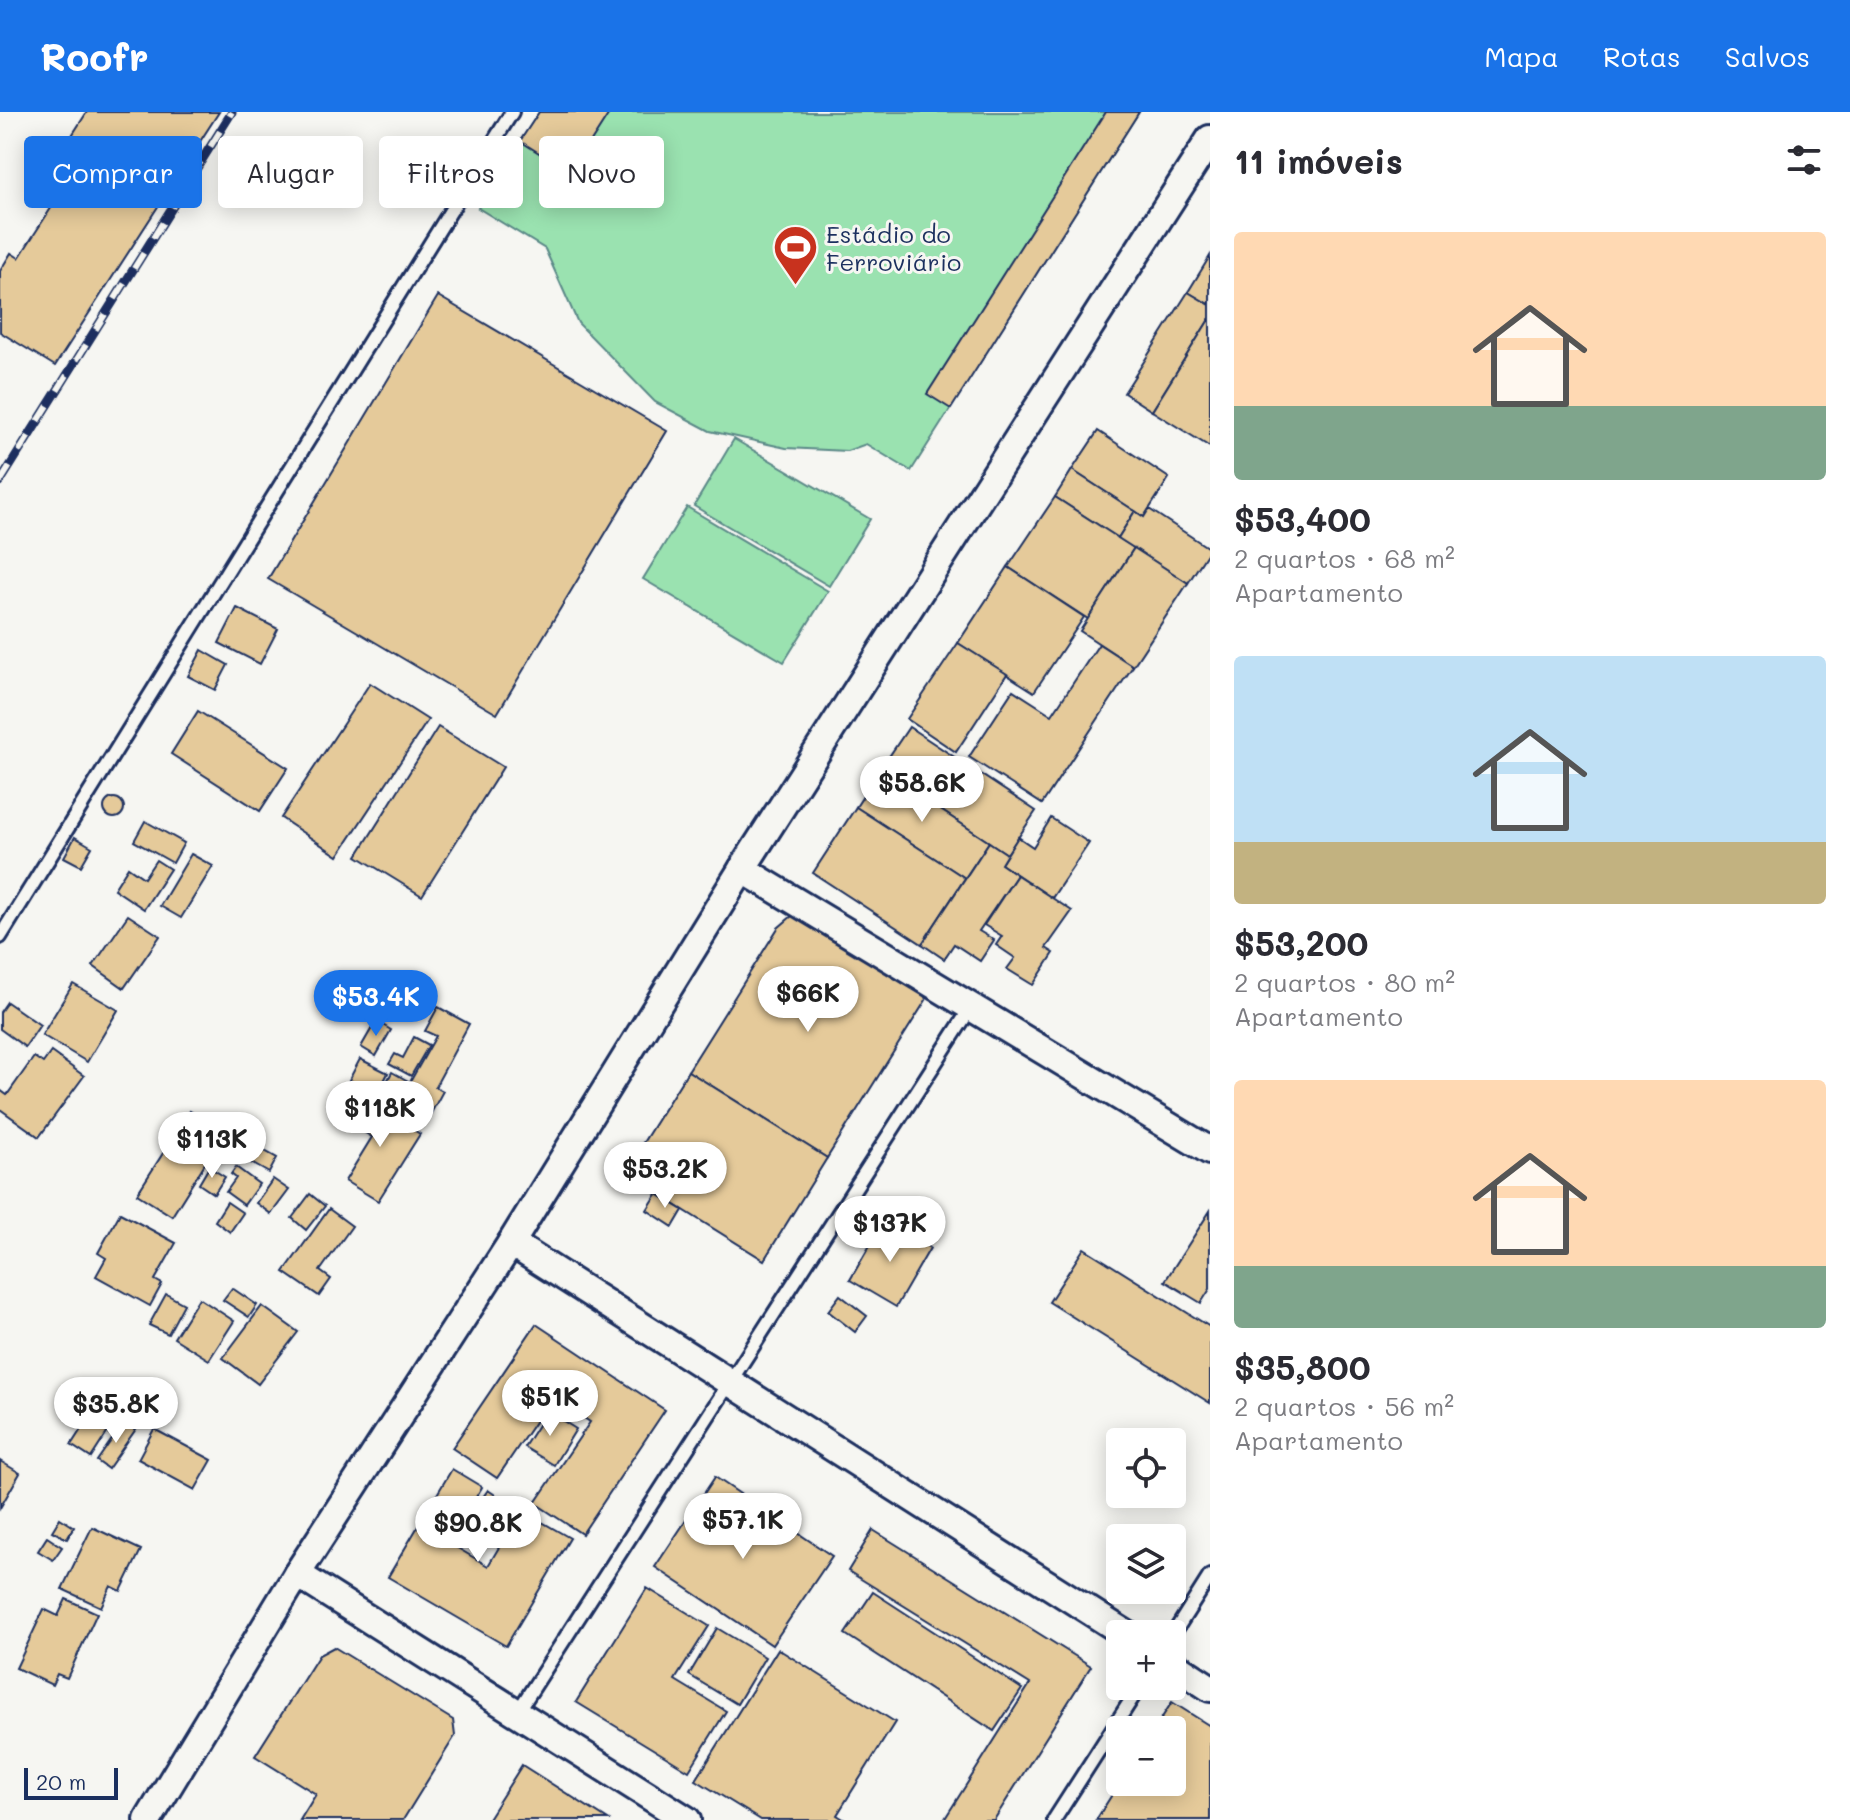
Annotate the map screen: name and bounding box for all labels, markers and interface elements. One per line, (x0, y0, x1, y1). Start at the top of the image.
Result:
text: Roofr (40, 31, 149, 81)
text: Mapa (1484, 38, 1559, 74)
text: Rotas (1603, 38, 1681, 74)
text: Salvos (1725, 38, 1810, 74)
chip: Comprar (24, 136, 202, 208)
chip: Alugar (218, 136, 363, 208)
chip: Filtros (379, 136, 523, 208)
chip: Novo (539, 136, 664, 208)
text: 11 imóveis (1234, 138, 1403, 183)
icon: filters (1782, 138, 1826, 182)
place label: Estádio do Ferroviário (826, 218, 961, 277)
sports icon: Estádio do Ferroviário (771, 223, 819, 286)
icon: home (1458, 284, 1602, 428)
text: $53,400 (1234, 496, 1371, 541)
text: 2 quartos · 68 m² (1234, 541, 1455, 575)
text: Apartamento (1234, 575, 1403, 609)
icon: home (1458, 708, 1602, 852)
pin: $58.6K (857, 756, 987, 824)
text: $58.6K (878, 765, 966, 799)
text: $53,200 (1234, 920, 1368, 965)
text: 2 quartos · 80 m² (1234, 965, 1455, 999)
pin: $66K (761, 966, 855, 1034)
pin: $53.4K (311, 970, 441, 1038)
text: $66K (776, 975, 840, 1009)
text: $53.4K (332, 979, 420, 1013)
text: Apartamento (1234, 999, 1403, 1033)
pin: $118K (324, 1081, 436, 1149)
text: $118K (344, 1090, 416, 1124)
pin: $113K (156, 1112, 268, 1180)
text: $113K (176, 1121, 248, 1155)
icon: home (1458, 1132, 1602, 1276)
pin: $53.2K (600, 1142, 730, 1210)
text: $53.2K (622, 1151, 708, 1185)
pin: $137K (834, 1196, 946, 1264)
text: $137K (853, 1205, 927, 1239)
text: $35,800 (1234, 1344, 1371, 1389)
pin: $51K (503, 1370, 597, 1438)
pin: $35.8K (51, 1377, 181, 1445)
text: $51K (520, 1379, 580, 1413)
text: $35.8K (72, 1386, 160, 1420)
text: 2 quartos · 56 m² (1234, 1389, 1454, 1423)
text: Apartamento (1234, 1423, 1403, 1457)
map controls (1106, 1428, 1186, 1796)
button: locate (1106, 1428, 1186, 1508)
pin: $57.1K (678, 1493, 808, 1561)
pin: $90.8K (413, 1496, 543, 1564)
text: $57.1K (702, 1502, 784, 1536)
text: $90.8K (433, 1505, 523, 1539)
button: layers (1106, 1524, 1186, 1604)
button: + (1106, 1620, 1186, 1700)
button: − (1106, 1716, 1186, 1796)
scale bar (24, 1764, 118, 1800)
text: 20 m (36, 1767, 86, 1796)

